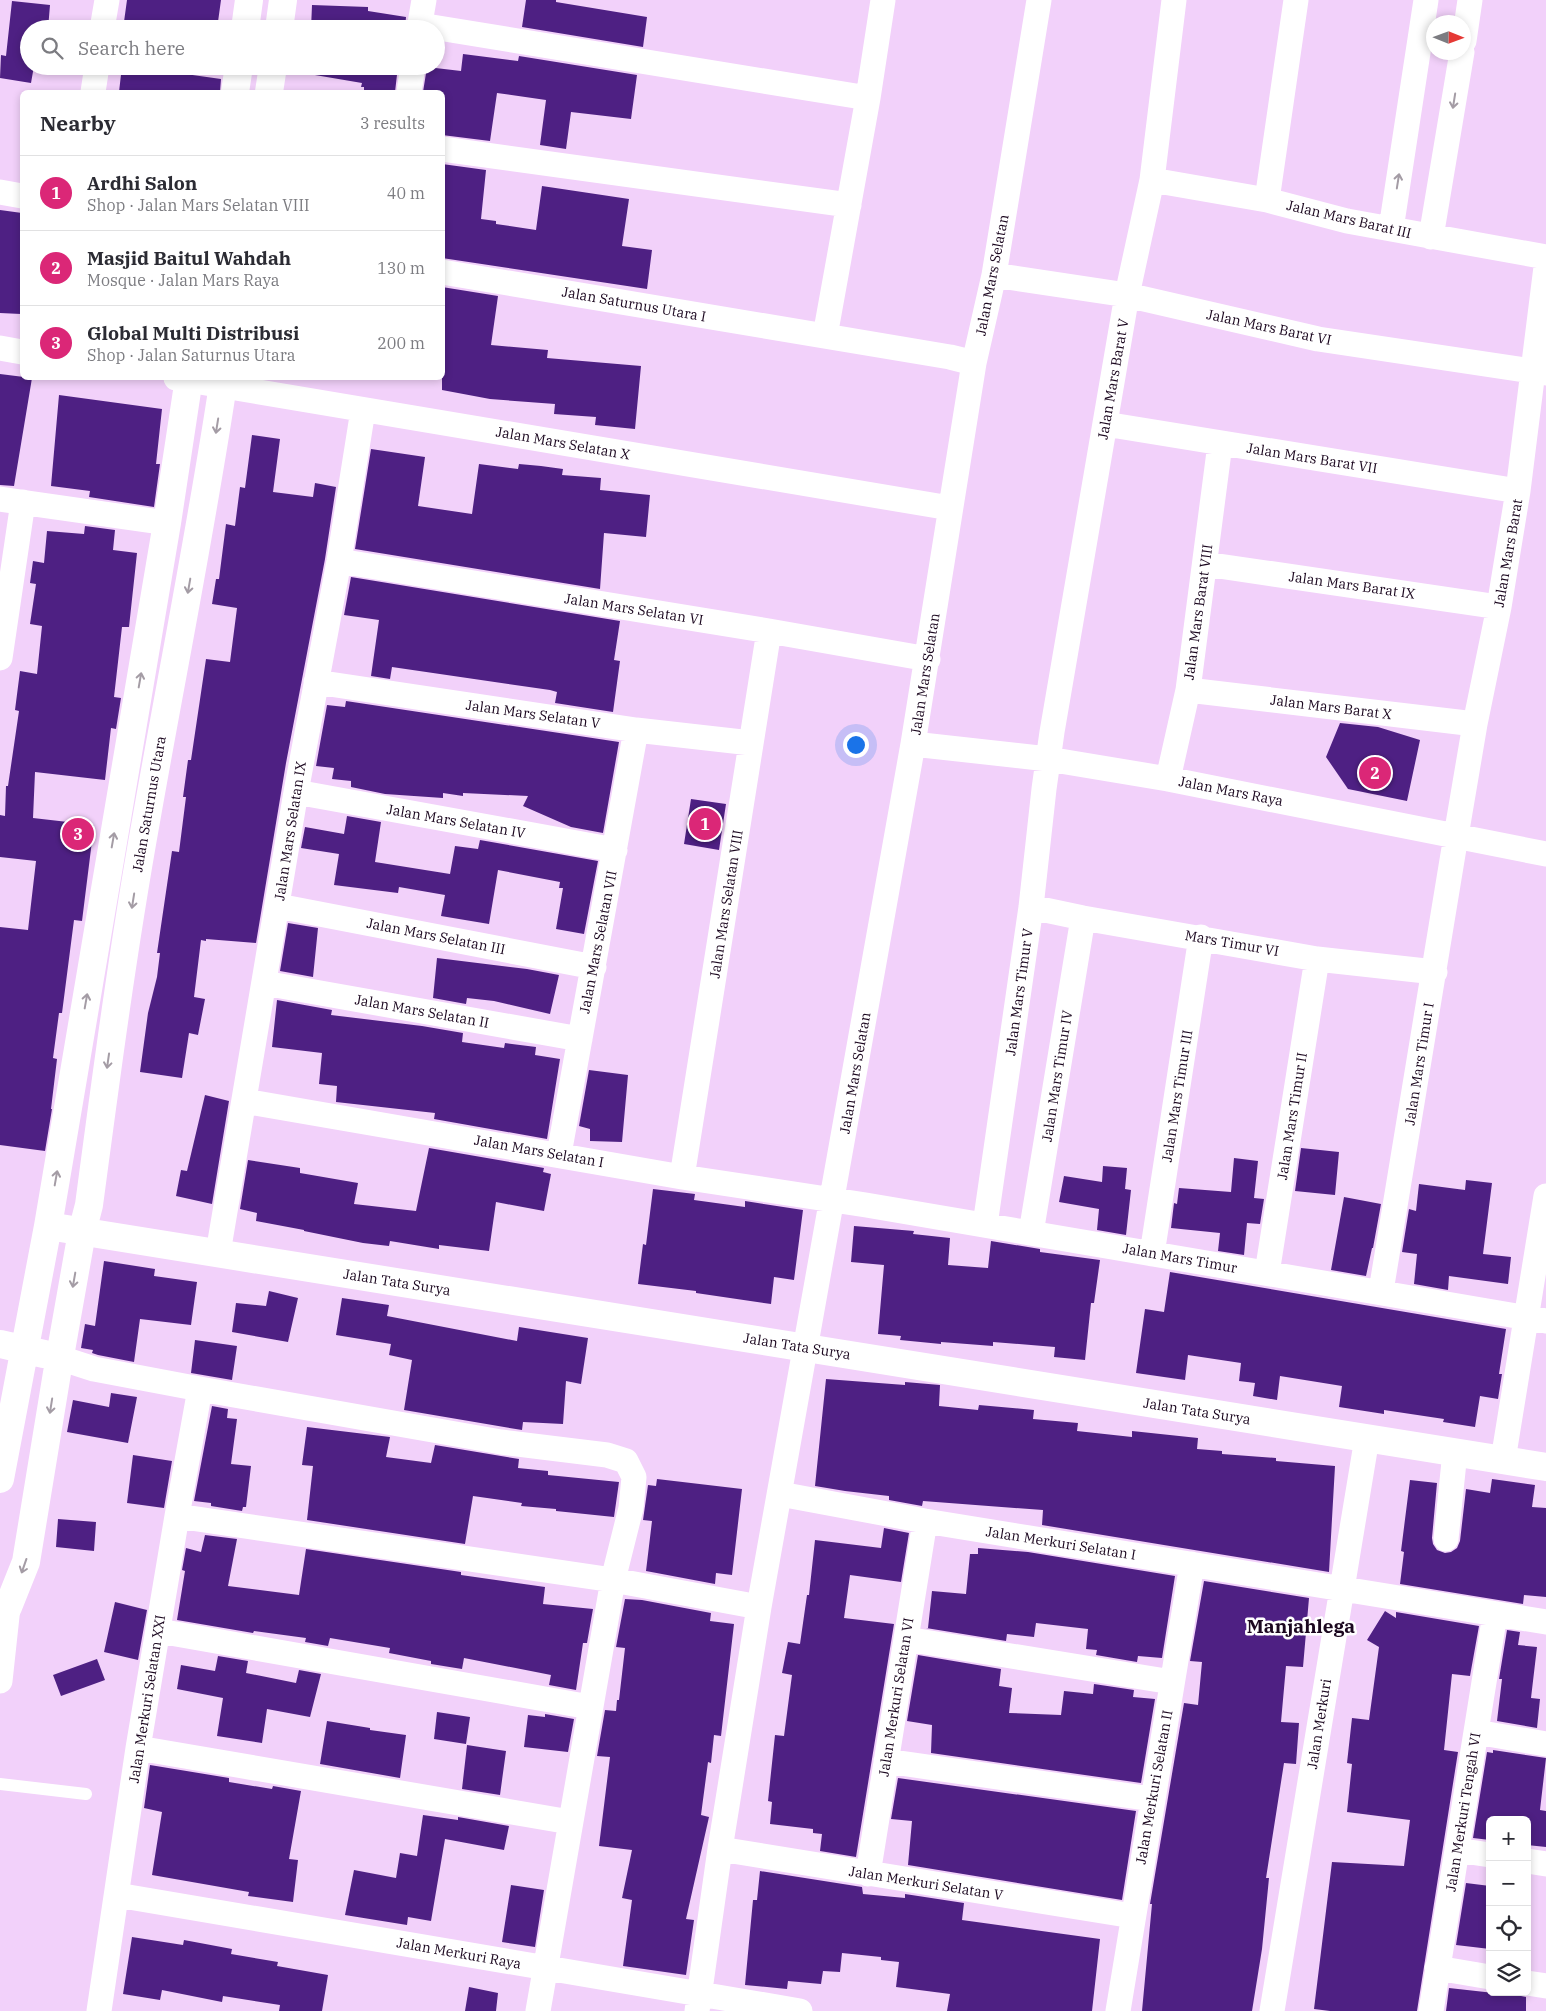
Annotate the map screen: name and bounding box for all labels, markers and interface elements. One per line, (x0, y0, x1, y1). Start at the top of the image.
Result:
north arrow (1426, 15, 1471, 60)
search box (20, 20, 445, 75)
icon: search (38, 34, 66, 62)
text: Search here (78, 36, 185, 60)
one-way arrow (1448, 92, 1458, 108)
text: Nearby (40, 109, 116, 137)
text: 3 results (360, 113, 425, 133)
text: Ardhi Salon (87, 171, 197, 195)
one-way arrow (1394, 173, 1404, 189)
text: 1 (51, 183, 61, 203)
text: 40 m (387, 183, 425, 203)
text: Shop · Jalan Mars Selatan VIII (87, 195, 309, 215)
street label: Jalan Mars Barat III (1285, 196, 1413, 242)
street label: Jalan Mars Selatan (971, 213, 1013, 337)
text: Masjid Baitul Wahdah (87, 246, 291, 270)
text: 2 (51, 258, 61, 278)
text: 130 m (377, 258, 425, 278)
text: Mosque · Jalan Mars Raya (87, 270, 280, 290)
street label: Jalan Saturnus Utara I (561, 282, 708, 326)
street label: Jalan Mars Barat VI (1205, 305, 1333, 349)
street label: Jalan Mars Barat V (1094, 317, 1132, 441)
text: Global Multi Distribusi (87, 321, 299, 345)
text: 3 (51, 333, 61, 353)
text: 200 m (377, 333, 425, 353)
text: Shop · Jalan Saturnus Utara (87, 345, 296, 365)
one-way arrow (211, 417, 221, 433)
street label: Jalan Mars Selatan X (495, 422, 632, 464)
street label: Jalan Mars Barat VII (1245, 439, 1379, 477)
street label: Jalan Mars Barat (1490, 497, 1526, 609)
street label: Jalan Mars Barat VIII (1180, 543, 1216, 681)
street label: Jalan Mars Barat IX (1288, 567, 1417, 603)
one-way arrow (183, 577, 193, 593)
street label: Jalan Mars Selatan VI (563, 589, 705, 629)
street label: Jalan Mars Selatan (906, 612, 944, 736)
one-way arrow (136, 673, 146, 689)
street label: Jalan Mars Barat X (1269, 691, 1393, 723)
street label: Jalan Mars Selatan V (465, 696, 601, 732)
your location (843, 732, 869, 758)
street label: Jalan Saturnus Utara (128, 734, 170, 874)
pin: 2 (1359, 754, 1391, 792)
street label: Jalan Mars Selatan IX (270, 760, 310, 902)
street label: Jalan Mars Raya (1177, 772, 1285, 810)
street label: Jalan Mars Selatan IV (385, 800, 527, 842)
pin: 1 (689, 805, 721, 843)
pin: 3 (62, 815, 94, 853)
street label: Jalan Mars Selatan VIII (705, 828, 747, 980)
one-way arrow (108, 833, 118, 849)
street label: Jalan Mars Selatan VII (575, 869, 621, 1015)
one-way arrow (127, 892, 137, 908)
street label: Jalan Mars Selatan III (365, 914, 507, 958)
street label: Mars Timur VI (1184, 926, 1281, 960)
street label: Jalan Mars Timur V (1001, 927, 1037, 1057)
street label: Jalan Mars Selatan II (353, 990, 491, 1032)
one-way arrow (81, 993, 91, 1009)
street label: Jalan Mars Timur I (1400, 1001, 1438, 1127)
street label: Jalan Mars Timur IV (1038, 1009, 1076, 1143)
street label: Jalan Mars Selatan (835, 1011, 875, 1135)
street label: Jalan Mars Timur III (1158, 1028, 1196, 1163)
street label: Jalan Mars Timur II (1273, 1051, 1311, 1181)
one-way arrow (103, 1053, 113, 1069)
street label: Jalan Mars Selatan I (473, 1131, 605, 1171)
one-way arrow (51, 1170, 61, 1186)
street label: Jalan Mars Timur (1121, 1239, 1239, 1277)
street label: Jalan Tata Surya (342, 1265, 452, 1299)
one-way arrow (68, 1271, 78, 1287)
street label: Jalan Tata Surya (742, 1329, 852, 1363)
street label: Jalan Tata Surya (1142, 1394, 1252, 1428)
one-way arrow (46, 1398, 56, 1414)
street label: Jalan Merkuri Selatan I (985, 1522, 1137, 1564)
one-way arrow (19, 1558, 28, 1574)
street label: Jalan Merkuri Selatan XXI (125, 1613, 169, 1785)
district label: Manjahlega (1247, 1614, 1355, 1638)
street label: Jalan Merkuri Selatan VI (875, 1616, 917, 1778)
street label: Jalan Merkuri (1303, 1678, 1335, 1770)
street label: Jalan Merkuri Selatan II (1132, 1708, 1176, 1866)
street label: Jalan Merkuri Tengah VI (1442, 1731, 1484, 1893)
map controls (1486, 1816, 1531, 1996)
button: + (1486, 1816, 1531, 1861)
button: − (1486, 1861, 1531, 1906)
street label: Jalan Merkuri Selatan V (848, 1862, 1004, 1904)
button: locate (1486, 1906, 1531, 1951)
street label: Jalan Merkuri Raya (395, 1933, 523, 1973)
button: layers (1486, 1951, 1531, 1996)

